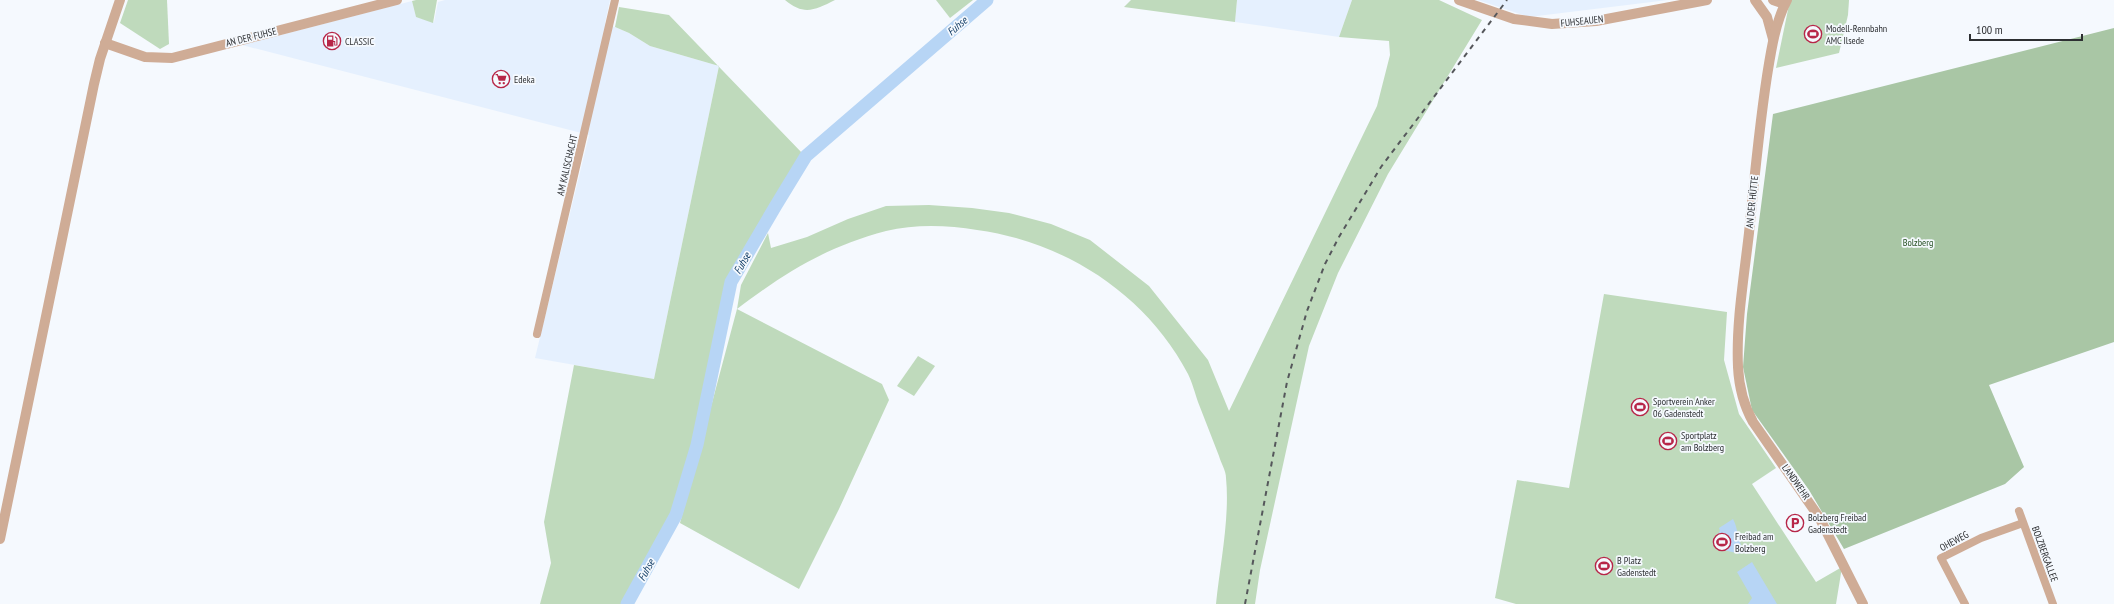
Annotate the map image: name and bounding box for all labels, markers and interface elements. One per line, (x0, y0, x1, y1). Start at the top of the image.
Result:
water label: Fuhse (944, 12, 971, 39)
street label: FUHSEAUEN (1560, 12, 1604, 30)
scale bar (1970, 16, 2082, 42)
place label: Modell-Rennbahn AMC Ilsede (1826, 22, 1887, 47)
text: 100 m (1976, 22, 2003, 37)
street label: AN DER FUHSE (224, 24, 278, 50)
sports icon: Modell-Rennbahn AMC Ilsede (1803, 24, 1823, 44)
fuel station icon: CLASSIC (322, 31, 342, 51)
place label: CLASSIC (345, 35, 374, 48)
supermarket icon: Edeka (491, 69, 511, 89)
place label: Edeka (514, 73, 535, 86)
street label: AM KALISCHACHT (554, 133, 580, 197)
street label: AN DER HÜTTE (1743, 175, 1761, 229)
park label: Bolzberg (1903, 236, 1933, 249)
water label: Fuhse (730, 249, 754, 276)
place label: Sportverein Anker 06 Gadenstedt (1653, 395, 1715, 420)
sports icon: Sportverein Anker 06 Gadenstedt (1630, 397, 1650, 417)
place label: Sportplatz am Bolzberg (1681, 429, 1724, 454)
sports icon: Sportplatz am Bolzberg (1658, 431, 1678, 451)
street label: LANDWEHR (1779, 462, 1813, 503)
place label: Bolzberg Freibad Gadenstedt (1808, 511, 1866, 536)
parking icon: Bolzberg Freibad Gadenstedt (1785, 513, 1805, 533)
street label: BOLZBERGALLEE (2029, 524, 2061, 584)
street label: OHEWEG (1937, 528, 1971, 554)
place label: Freibad am Bolzberg (1735, 530, 1773, 555)
sports icon: Freibad am Bolzberg (1712, 532, 1732, 552)
place label: B Platz Gadenstedt (1617, 554, 1656, 579)
water label: Fuhse (634, 556, 658, 583)
sports icon: B Platz Gadenstedt (1594, 556, 1614, 576)

